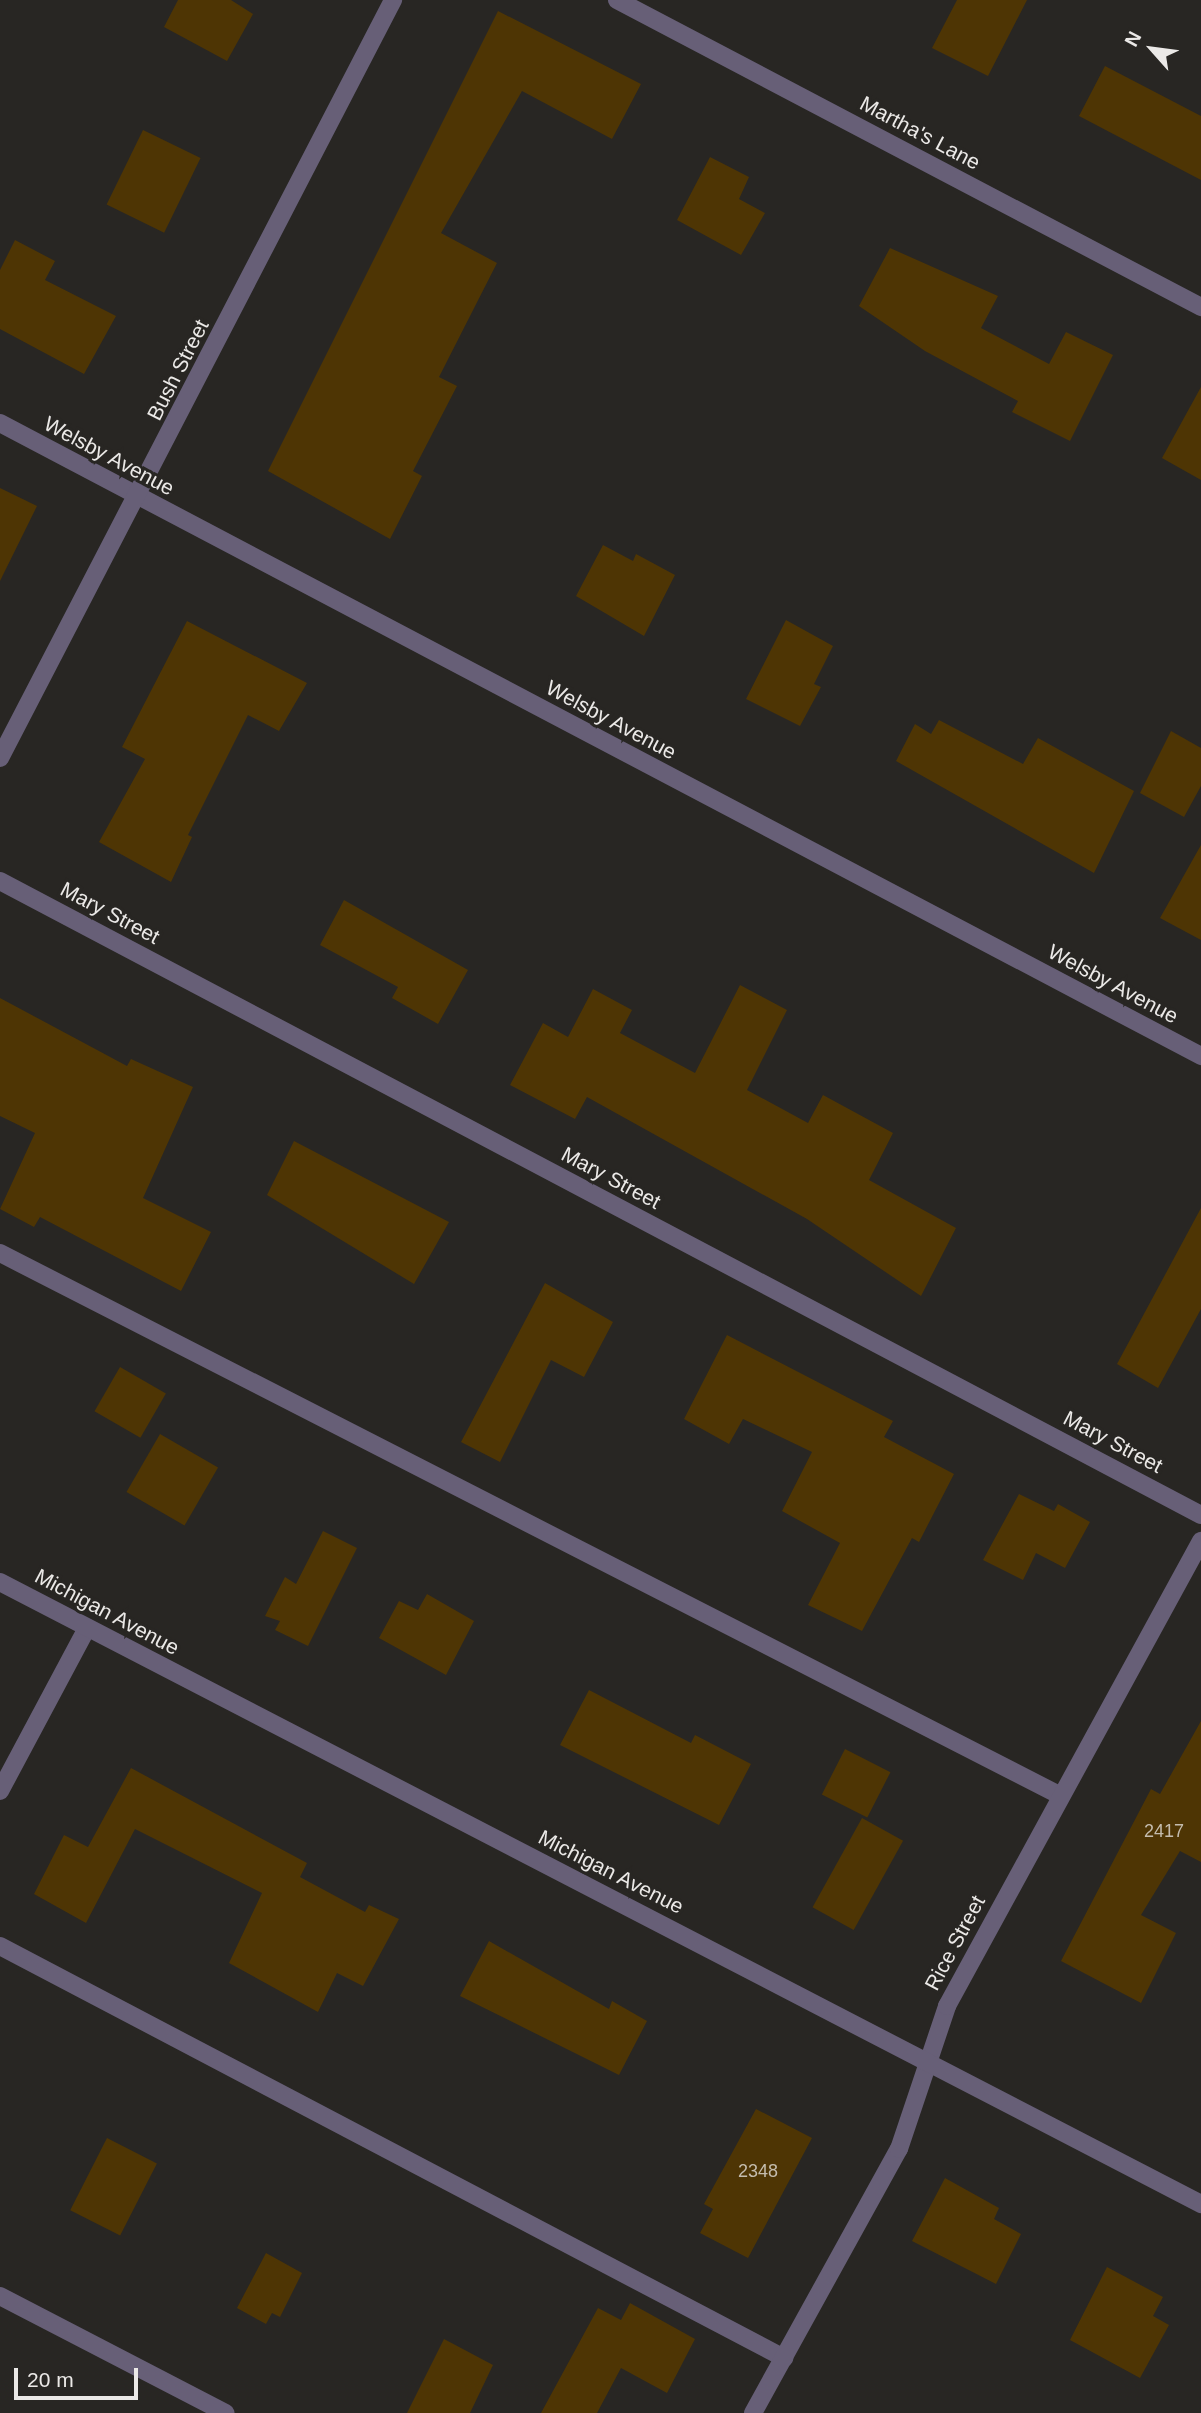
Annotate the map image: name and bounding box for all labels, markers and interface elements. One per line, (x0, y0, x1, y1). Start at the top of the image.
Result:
north arrow (1117, 14, 1187, 84)
text: N (1121, 28, 1146, 50)
street label: Martha's Lane (856, 91, 984, 175)
street label: Bush Street (142, 315, 214, 425)
street label: Welsby Avenue (39, 411, 179, 501)
street label: Welsby Avenue (541, 675, 681, 765)
street label: Mary Street (56, 876, 164, 950)
street label: Welsby Avenue (1043, 939, 1183, 1029)
street label: Mary Street (557, 1141, 665, 1215)
street label: Mary Street (1059, 1405, 1167, 1479)
street label: Michigan Avenue (30, 1563, 184, 1661)
house number: 2417 (1144, 1820, 1184, 1842)
street label: Michigan Avenue (534, 1824, 688, 1920)
street label: Rice Street (919, 1891, 991, 1995)
house number: 2348 (738, 2160, 778, 2182)
scale bar (18, 2354, 142, 2398)
text: 20 m (27, 2368, 74, 2391)

